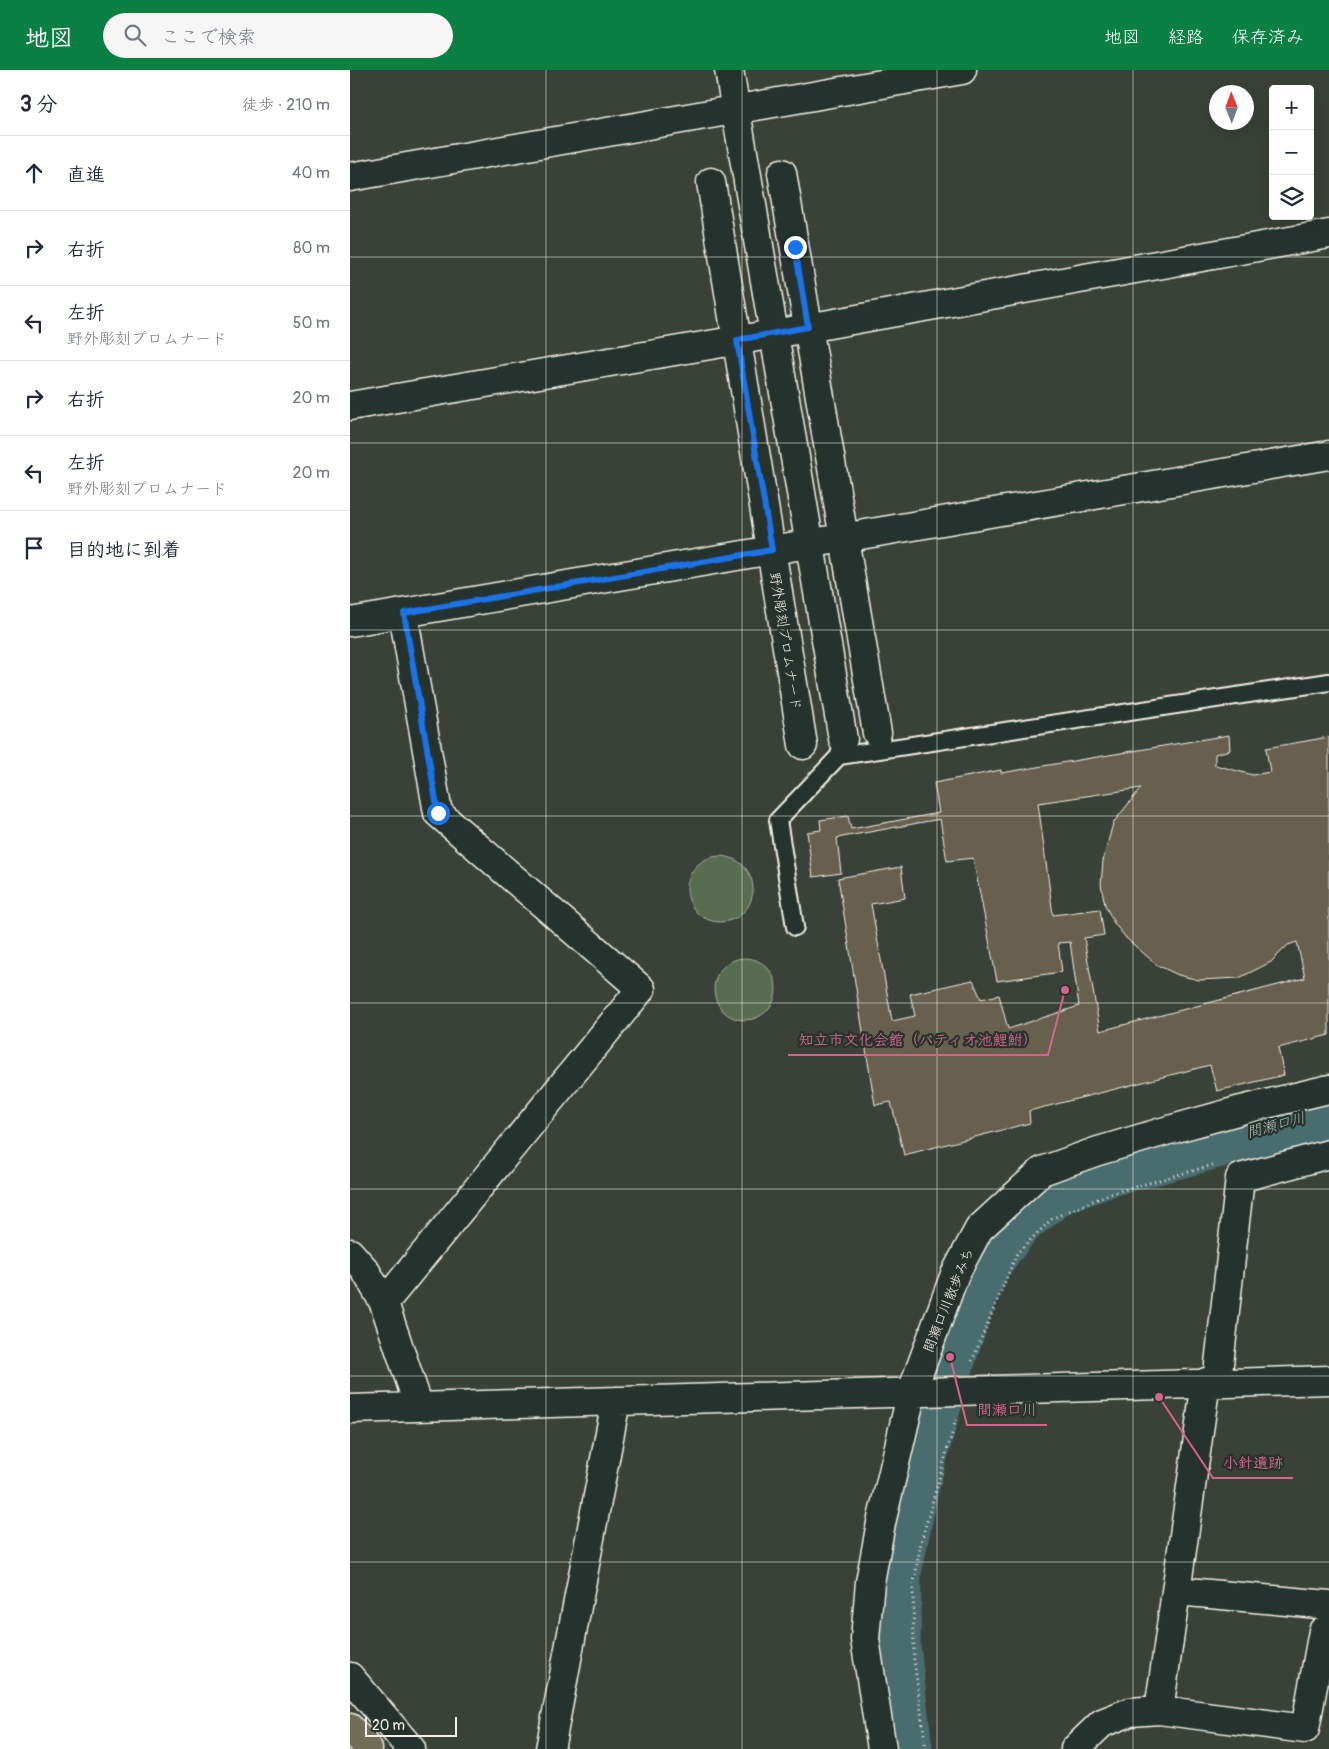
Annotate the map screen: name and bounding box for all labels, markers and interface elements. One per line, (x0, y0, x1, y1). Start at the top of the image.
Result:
search box (103, 13, 453, 58)
icon: search (121, 21, 149, 49)
text: 地図 (25, 24, 73, 53)
text: ここで検索 (161, 25, 256, 49)
text: 地図 (1104, 26, 1140, 49)
text: 経路 (1168, 26, 1204, 49)
text: 保存済み (1232, 26, 1304, 49)
north arrow (1209, 85, 1254, 130)
map controls (1269, 85, 1314, 220)
button: + (1269, 85, 1314, 130)
text: 3 分 (20, 91, 57, 118)
text: 徒歩 · 210 m (242, 95, 330, 115)
button: − (1269, 130, 1314, 175)
icon: ahead (20, 159, 48, 187)
text: 直進 (67, 163, 105, 187)
text: 40 m (292, 163, 330, 183)
button: layers (1269, 175, 1314, 220)
icon: right (20, 234, 48, 262)
route end (784, 236, 807, 259)
text: 右折 (67, 238, 105, 262)
text: 80 m (293, 238, 330, 258)
text: 左折 (67, 301, 105, 325)
icon: left (20, 309, 48, 337)
text: 50 m (293, 313, 330, 333)
text: 野外彫刻プロムナード (67, 329, 227, 349)
icon: right (20, 384, 48, 412)
text: 右折 (67, 388, 105, 412)
text: 20 m (292, 388, 330, 408)
text: 左折 (67, 451, 105, 475)
icon: left (20, 459, 48, 487)
text: 20 m (292, 463, 330, 483)
text: 野外彫刻プロムナード (67, 479, 227, 499)
icon: arrive (20, 534, 48, 562)
text: 目的地に到着 (67, 538, 181, 562)
street label: 野外彫刻プロムナード (766, 571, 805, 712)
route start (427, 802, 450, 825)
callout: 知立市文化会館（パティオ池鯉鮒） (788, 1025, 1048, 1055)
text: 知立市文化会館（パティオ池鯉鮒） (798, 1031, 1038, 1050)
water label: 間瀬口川 (1245, 1109, 1308, 1142)
street label: 間瀬口川散歩みち (920, 1245, 977, 1355)
callout: 間瀬口川 (967, 1395, 1047, 1425)
text: 間瀬口川 (977, 1401, 1037, 1420)
callout: 小針遺跡 (1213, 1448, 1293, 1478)
text: 小針遺跡 (1223, 1454, 1283, 1473)
scale bar (365, 1714, 458, 1737)
text: 20 m (372, 1717, 405, 1734)

